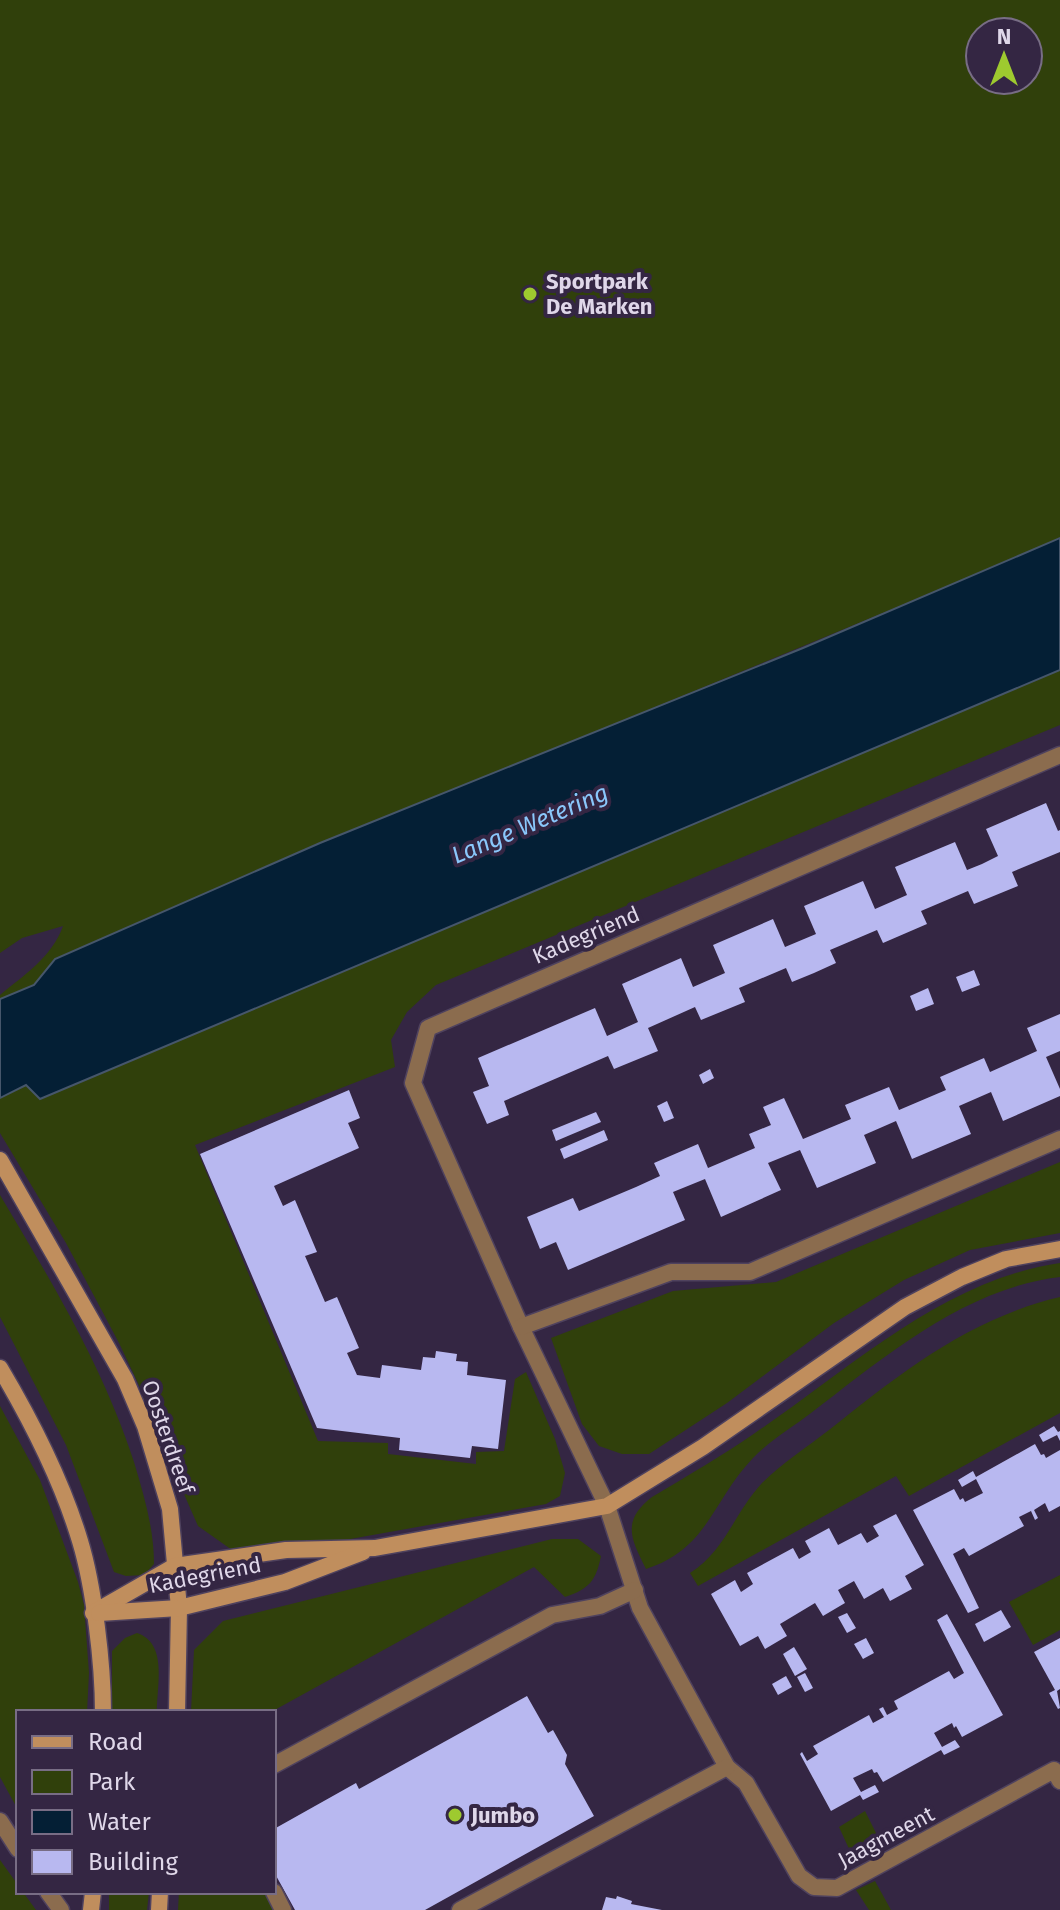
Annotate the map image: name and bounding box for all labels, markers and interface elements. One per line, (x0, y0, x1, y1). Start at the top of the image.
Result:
north arrow (964, 16, 1044, 96)
text: N (997, 23, 1011, 50)
place label: Sportpark De Marken (546, 268, 653, 320)
marker: Sportpark De Marken (521, 285, 539, 303)
water label: Lange Wetering (448, 778, 612, 870)
street label: Kadegriend (528, 900, 644, 970)
street label: Oosterdreef (136, 1377, 201, 1499)
street label: Kadegriend (146, 1551, 264, 1599)
legend (16, 1710, 276, 1894)
text: Road (88, 1728, 143, 1756)
text: Park (88, 1768, 136, 1796)
street label: Jaagmeent (833, 1800, 939, 1874)
place label: Jumbo (470, 1802, 535, 1829)
marker: Jumbo (446, 1806, 464, 1824)
text: Water (88, 1808, 152, 1836)
text: Building (88, 1848, 178, 1876)

